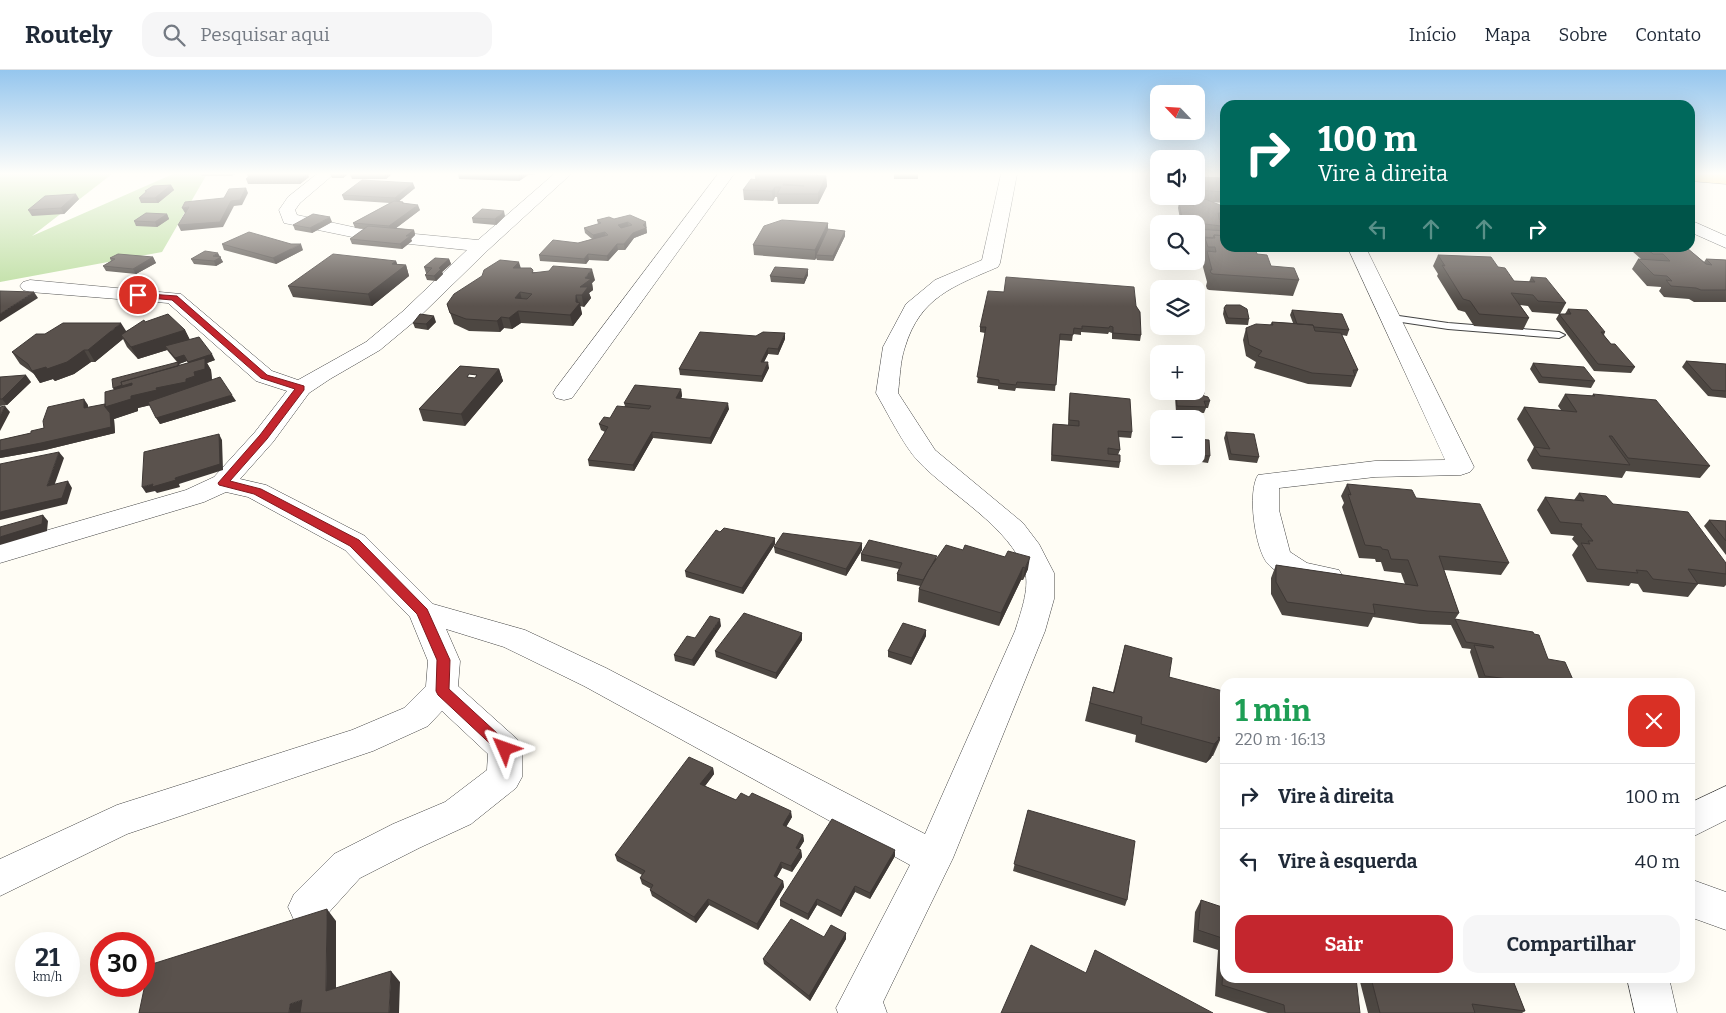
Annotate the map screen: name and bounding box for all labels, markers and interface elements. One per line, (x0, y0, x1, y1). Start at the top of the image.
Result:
search box (142, 12, 492, 57)
text: Routely (25, 21, 112, 49)
icon: search (160, 21, 188, 49)
text: Pesquisar aqui (200, 23, 330, 46)
text: Início (1409, 24, 1456, 46)
text: Mapa (1484, 24, 1531, 46)
text: Sobre (1559, 24, 1607, 46)
text: Contato (1635, 24, 1701, 46)
north arrow (1150, 85, 1205, 140)
map controls (1150, 85, 1205, 465)
text: 100 m (1318, 118, 1417, 160)
icon: right (1235, 120, 1300, 185)
button: sound (1150, 150, 1205, 205)
text: Vire à direita (1318, 160, 1448, 187)
button: search (1150, 215, 1205, 270)
icon: left (1364, 215, 1392, 243)
icon: ahead (1417, 215, 1445, 243)
icon: ahead (1470, 215, 1498, 243)
icon: right (1523, 215, 1551, 243)
pin (117, 274, 159, 316)
button: layers (1150, 280, 1205, 335)
icon: arrive (124, 281, 152, 309)
button: + (1150, 345, 1205, 400)
button: − (1150, 410, 1205, 465)
text: 1 min (1235, 693, 1311, 729)
button: close (1628, 695, 1680, 747)
position arrow (478, 722, 530, 774)
text: 220 m · 16:13 (1235, 730, 1326, 749)
icon: right (1235, 782, 1263, 810)
text: Vire à direita (1278, 785, 1394, 808)
text: 100 m (1626, 785, 1680, 808)
icon: left (1235, 847, 1263, 875)
text: Vire à esquerda (1278, 850, 1417, 873)
text: 40 m (1635, 850, 1680, 873)
button: Sair (1235, 915, 1453, 973)
button: Compartilhar (1463, 915, 1680, 973)
speed limit sign: 30 (90, 932, 155, 997)
text: 21 (35, 943, 60, 973)
text: km/h (33, 970, 62, 984)

